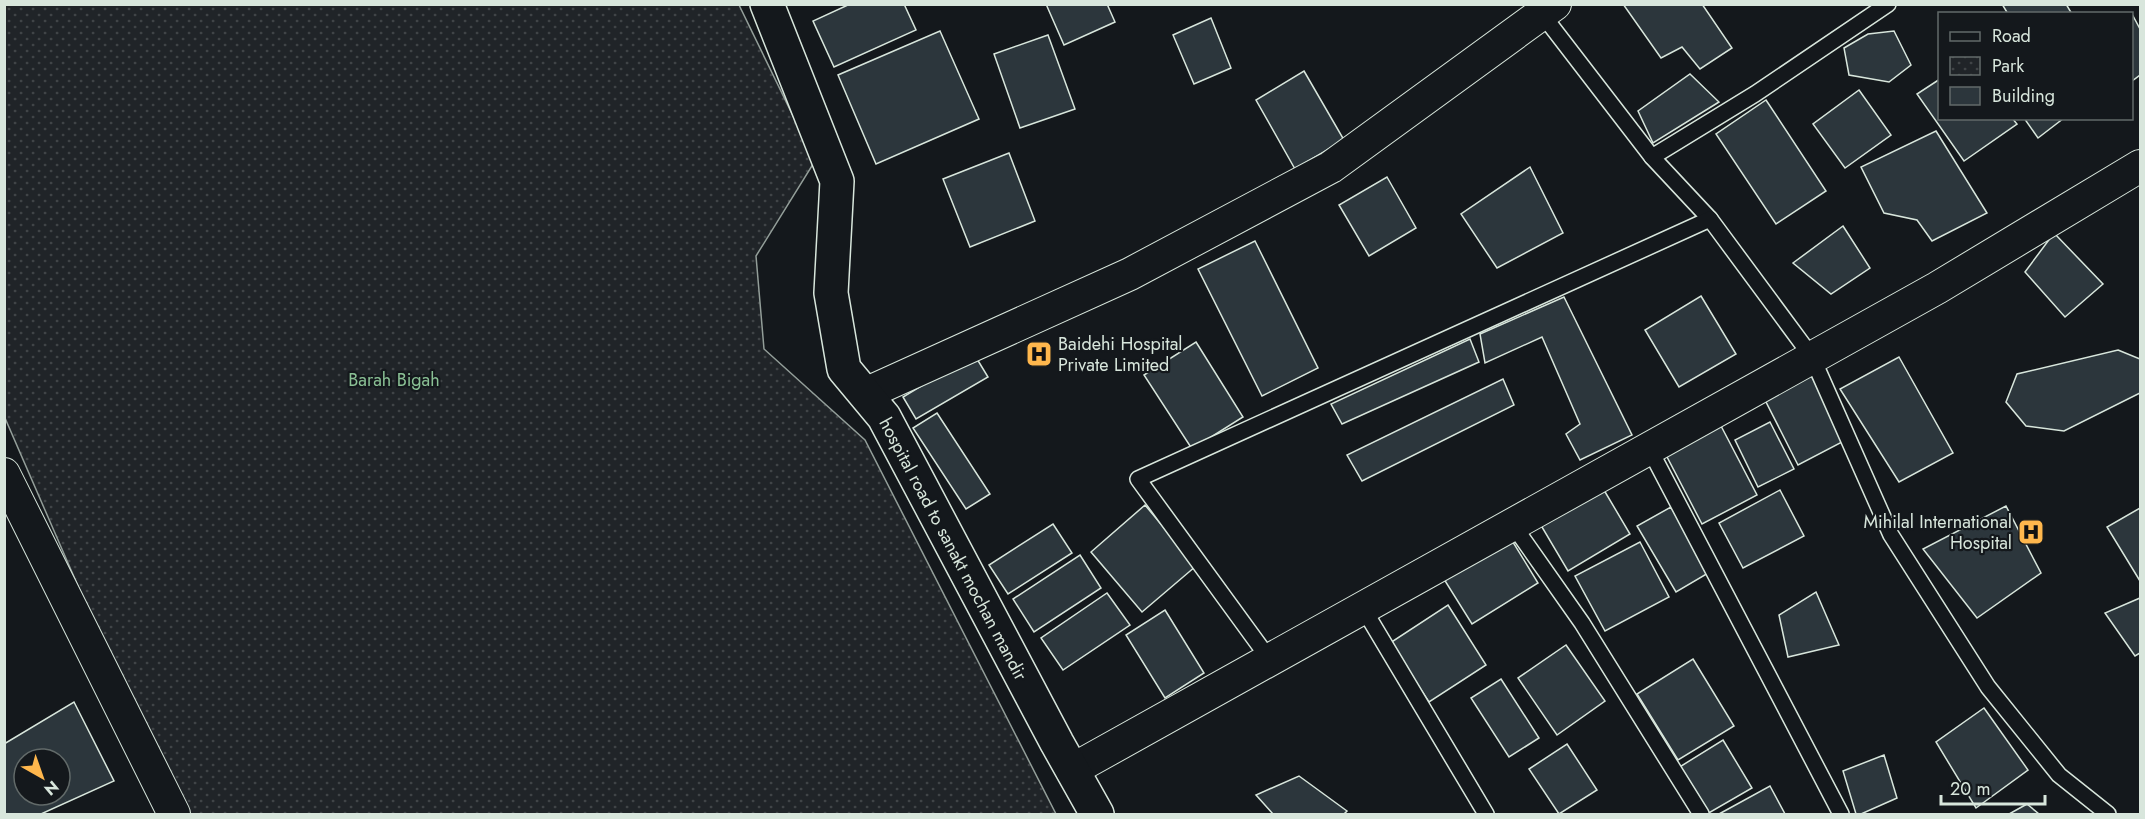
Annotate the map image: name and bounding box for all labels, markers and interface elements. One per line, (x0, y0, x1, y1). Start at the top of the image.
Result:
legend (1938, 12, 2133, 120)
text: Road (1992, 23, 2031, 49)
text: Park (1992, 53, 2024, 79)
text: Building (1992, 83, 2055, 109)
place label: Baidehi Hospital Private Limited (1058, 331, 1182, 378)
hospital icon: Baidehi Hospital Private Limited (1024, 339, 1054, 369)
park label: Barah Bigah (348, 367, 440, 393)
street label: hospital road to sanakt mochan mandir (873, 413, 1034, 686)
place label: Mihilal International Hospital (1863, 509, 2012, 556)
hospital icon: Mihilal International Hospital (2016, 517, 2046, 547)
north arrow (12, 747, 72, 807)
scale bar (1941, 768, 2044, 806)
text: N (39, 775, 64, 801)
text: 20 m (1950, 776, 1990, 802)

